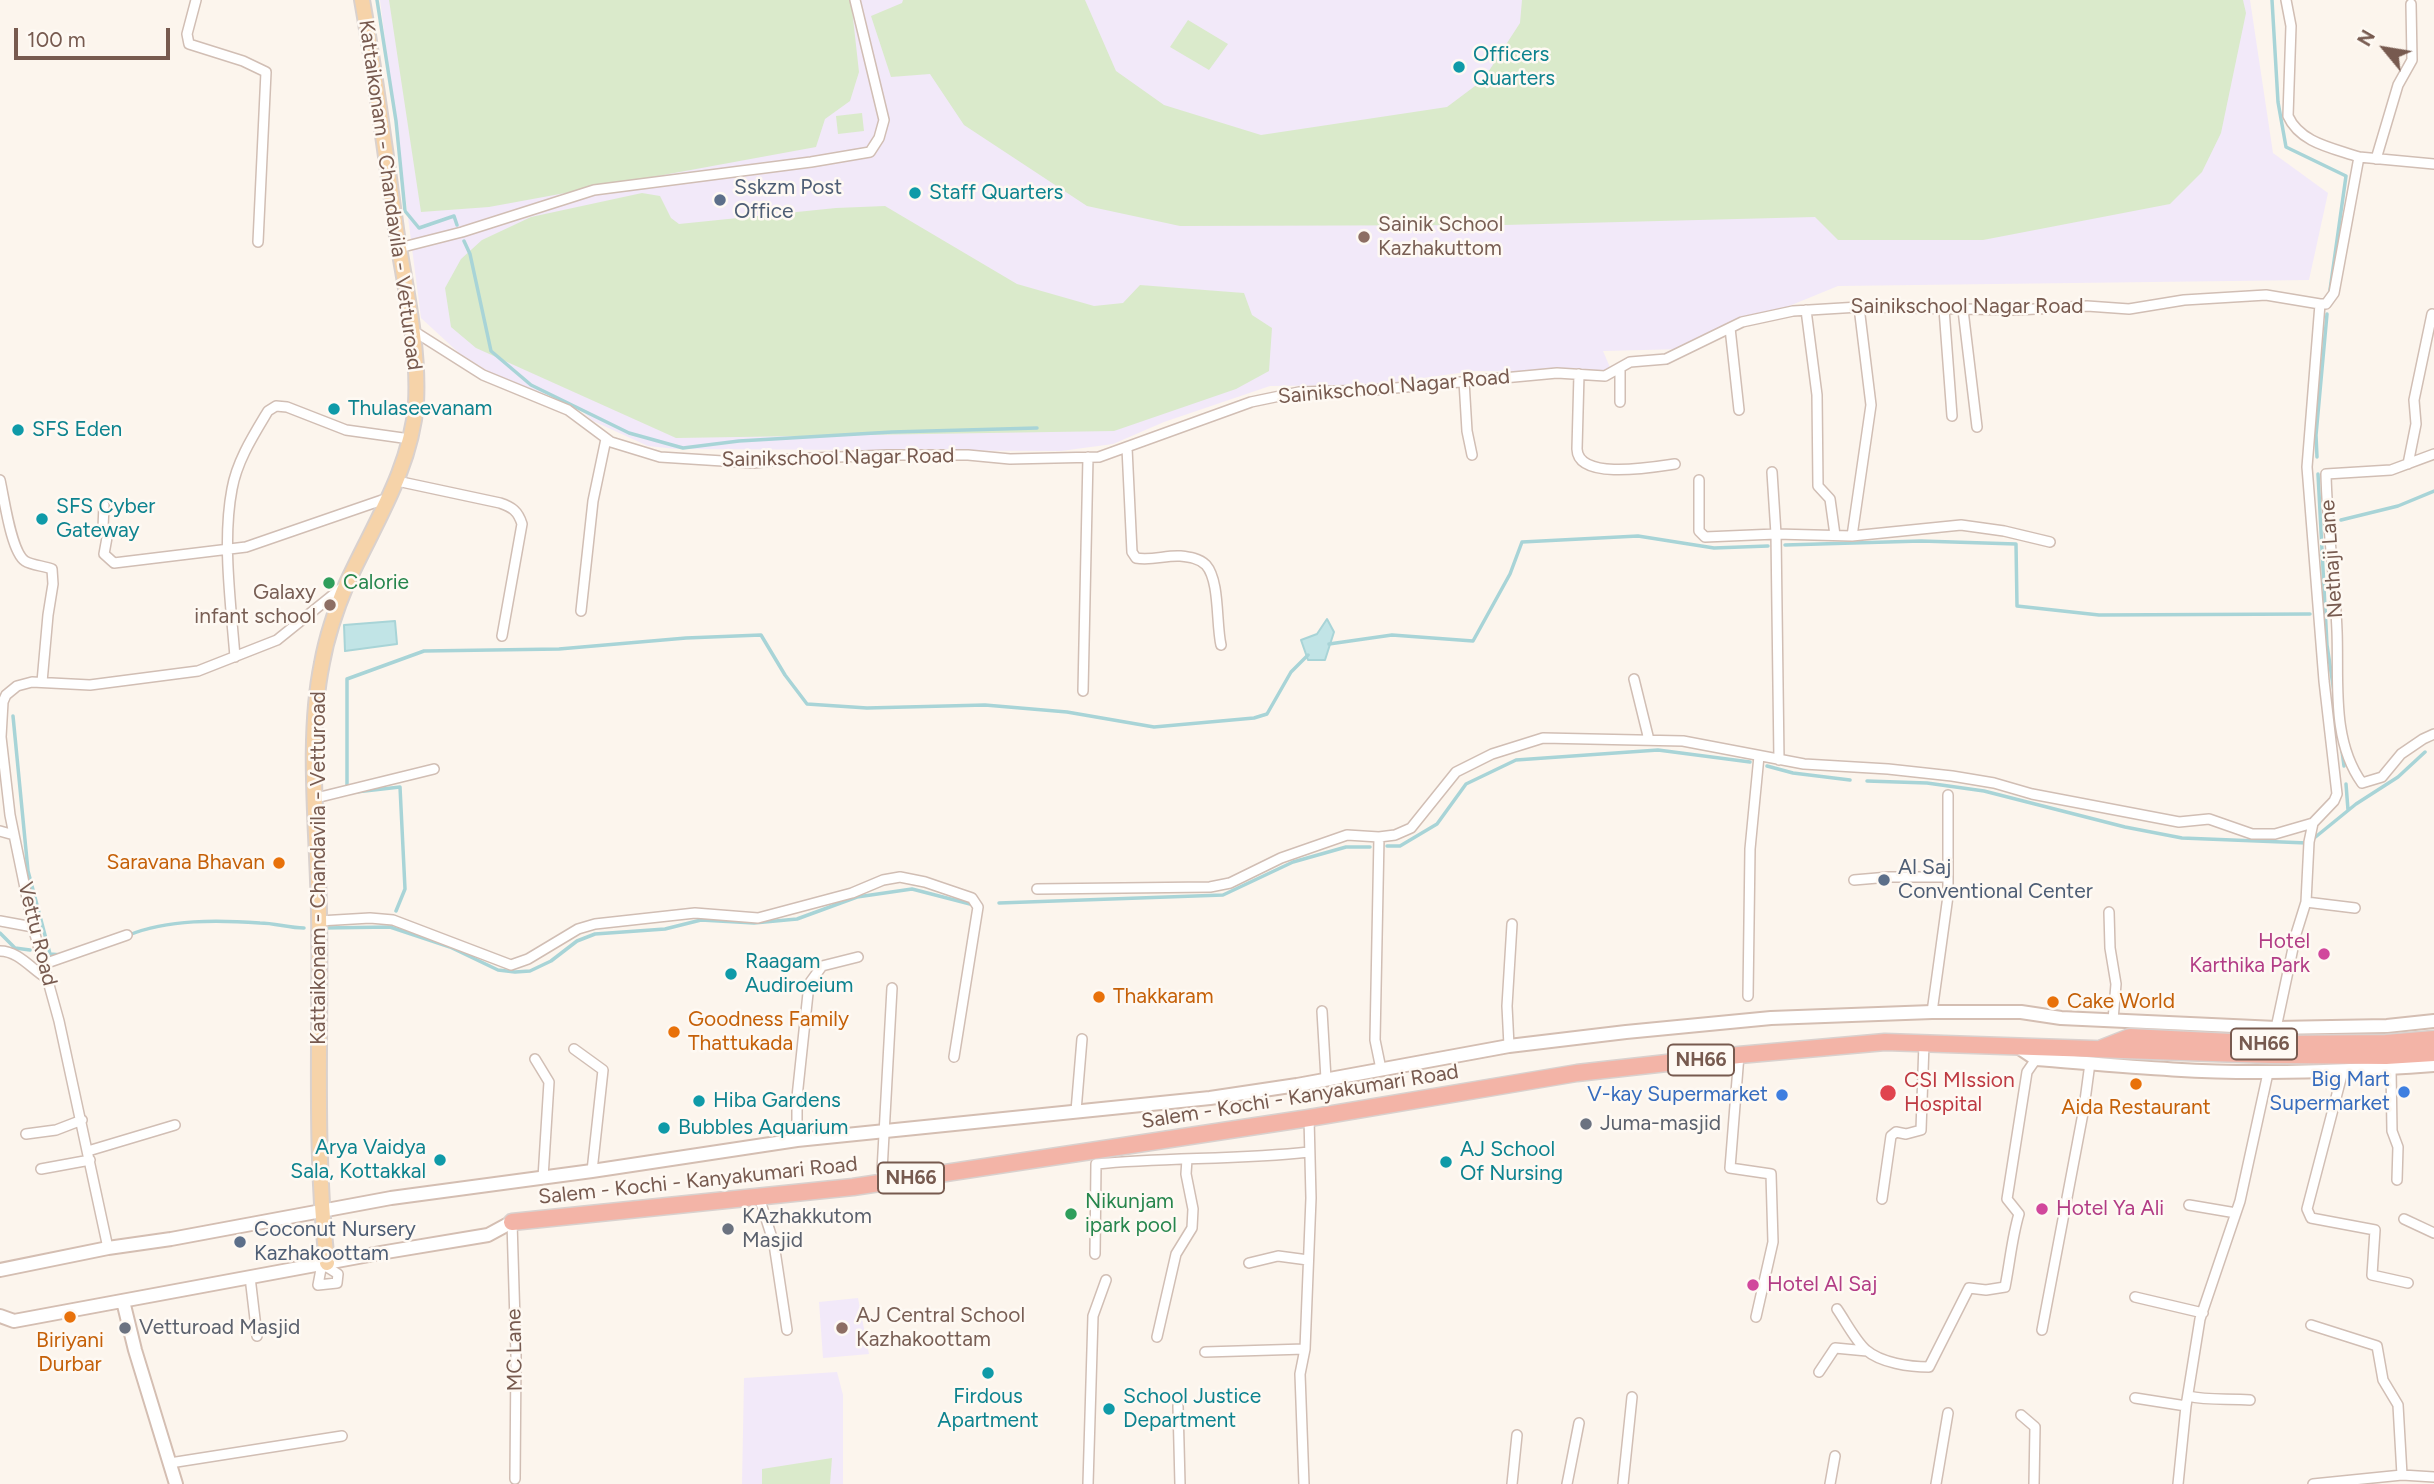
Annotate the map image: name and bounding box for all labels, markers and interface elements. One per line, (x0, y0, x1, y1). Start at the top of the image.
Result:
scale bar (18, 14, 173, 58)
north arrow (2350, 14, 2420, 84)
street label: Kattaikonam - Chandavila - Vetturoad (353, 18, 427, 372)
text: N (2353, 26, 2380, 50)
text: 100 m (27, 27, 86, 52)
place label: Officers Quarters (1473, 42, 1555, 92)
marker: Officers Quarters (1451, 59, 1467, 75)
place label: Sskzm Post Office (734, 175, 842, 225)
place label: Staff Quarters (929, 180, 1063, 206)
marker: Staff Quarters (907, 185, 923, 201)
marker: Sskzm Post Office (712, 192, 728, 208)
place label: Sainik School Kazhakuttom (1378, 212, 1503, 262)
marker: Sainik School Kazhakuttom (1356, 229, 1372, 245)
street label: Sainikschool Nagar Road (1851, 294, 2083, 320)
street label: Sainikschool Nagar Road (1277, 364, 1511, 410)
place label: Thulaseevanam (348, 396, 492, 422)
marker: Thulaseevanam (326, 401, 342, 417)
place label: SFS Eden (32, 417, 122, 443)
marker: SFS Eden (10, 422, 26, 438)
street label: Sainikschool Nagar Road (721, 443, 955, 473)
place label: SFS Cyber Gateway (56, 494, 155, 544)
street label: Nethaji Lane (2315, 499, 2349, 619)
marker: SFS Cyber Gateway (34, 511, 50, 527)
place label: Calorie (343, 570, 409, 596)
marker: Calorie (321, 575, 337, 591)
place label: Galaxy infant school (194, 580, 316, 630)
marker: Galaxy infant school (322, 597, 338, 613)
street label: Kattaikonam - Chandavila - Vetturoad (306, 691, 332, 1045)
place label: Saravana Bhavan (107, 850, 265, 876)
marker: Saravana Bhavan (271, 855, 287, 871)
place label: Al Saj Conventional Center (1898, 855, 2093, 905)
marker: Al Saj Conventional Center (1876, 872, 1892, 888)
street label: Vettu Road (12, 879, 62, 989)
place label: Hotel Karthika Park (2189, 929, 2310, 979)
marker: Hotel Karthika Park (2316, 946, 2332, 962)
place label: Raagam Audiroeium (745, 949, 853, 999)
marker: Raagam Audiroeium (723, 966, 739, 982)
place label: Thakkaram (1113, 984, 1214, 1010)
marker: Thakkaram (1091, 989, 1107, 1005)
place label: Cake World (2067, 989, 2175, 1015)
marker: Cake World (2045, 994, 2061, 1010)
place label: Goodness Family Thattukada (688, 1007, 849, 1057)
marker: Goodness Family Thattukada (666, 1024, 682, 1040)
road number: NH66 (2231, 1028, 2297, 1060)
road number: NH66 (1668, 1044, 1734, 1076)
street label: Salem - Kochi - Kanyakumari Road (1140, 1059, 1460, 1135)
place label: Big Mart Supermarket (2269, 1067, 2390, 1117)
place label: CSI MIssion Hospital (1904, 1068, 2015, 1118)
marker: Aida Restaurant (2128, 1076, 2144, 1092)
place label: V-kay Supermarket (1587, 1082, 1768, 1108)
marker: CSI MIssion Hospital (1878, 1083, 1898, 1103)
marker: Big Mart Supermarket (2396, 1084, 2412, 1100)
marker: V-kay Supermarket (1774, 1087, 1790, 1103)
place label: Hiba Gardens (713, 1088, 841, 1114)
marker: Hiba Gardens (691, 1093, 707, 1109)
place label: Aida Restaurant (2061, 1095, 2211, 1121)
place label: Juma-masjid (1600, 1111, 1721, 1137)
place label: Bubbles Aquarium (678, 1115, 848, 1141)
marker: Juma-masjid (1578, 1116, 1594, 1132)
marker: Bubbles Aquarium (656, 1120, 672, 1136)
place label: Arya Vaidya Sala, Kottakkal (290, 1135, 426, 1185)
place label: AJ School Of Nursing (1460, 1137, 1563, 1187)
marker: Arya Vaidya Sala, Kottakkal (432, 1152, 448, 1168)
street label: Salem - Kochi - Kanyakumari Road (537, 1152, 859, 1210)
marker: AJ School Of Nursing (1438, 1154, 1454, 1170)
road number: NH66 (878, 1162, 944, 1194)
place label: Nikunjam ipark pool (1085, 1189, 1177, 1239)
place label: Hotel Ya Ali (2056, 1196, 2164, 1222)
marker: Hotel Ya Ali (2034, 1201, 2050, 1217)
place label: KAzhakkutom Masjid (742, 1204, 872, 1254)
marker: Nikunjam ipark pool (1063, 1206, 1079, 1222)
place label: Coconut Nursery Kazhakoottam (254, 1217, 416, 1267)
marker: KAzhakkutom Masjid (720, 1221, 736, 1237)
marker: Coconut Nursery Kazhakoottam (232, 1234, 248, 1250)
place label: Hotel Al Saj (1767, 1272, 1877, 1298)
marker: Hotel Al Saj (1745, 1277, 1761, 1293)
place label: AJ Central School Kazhakoottam (856, 1303, 1025, 1353)
street label: MC Lane (502, 1308, 528, 1392)
marker: Biriyani Durbar (62, 1309, 78, 1325)
place label: Vetturoad Masjid (139, 1315, 300, 1341)
marker: Vetturoad Masjid (117, 1320, 133, 1336)
marker: AJ Central School Kazhakoottam (834, 1320, 850, 1336)
place label: Biriyani Durbar (36, 1328, 104, 1378)
marker: Firdous Apartment (980, 1365, 996, 1381)
place label: Firdous Apartment (937, 1384, 1039, 1434)
place label: School Justice Department (1123, 1384, 1261, 1434)
marker: School Justice Department (1101, 1401, 1117, 1417)

